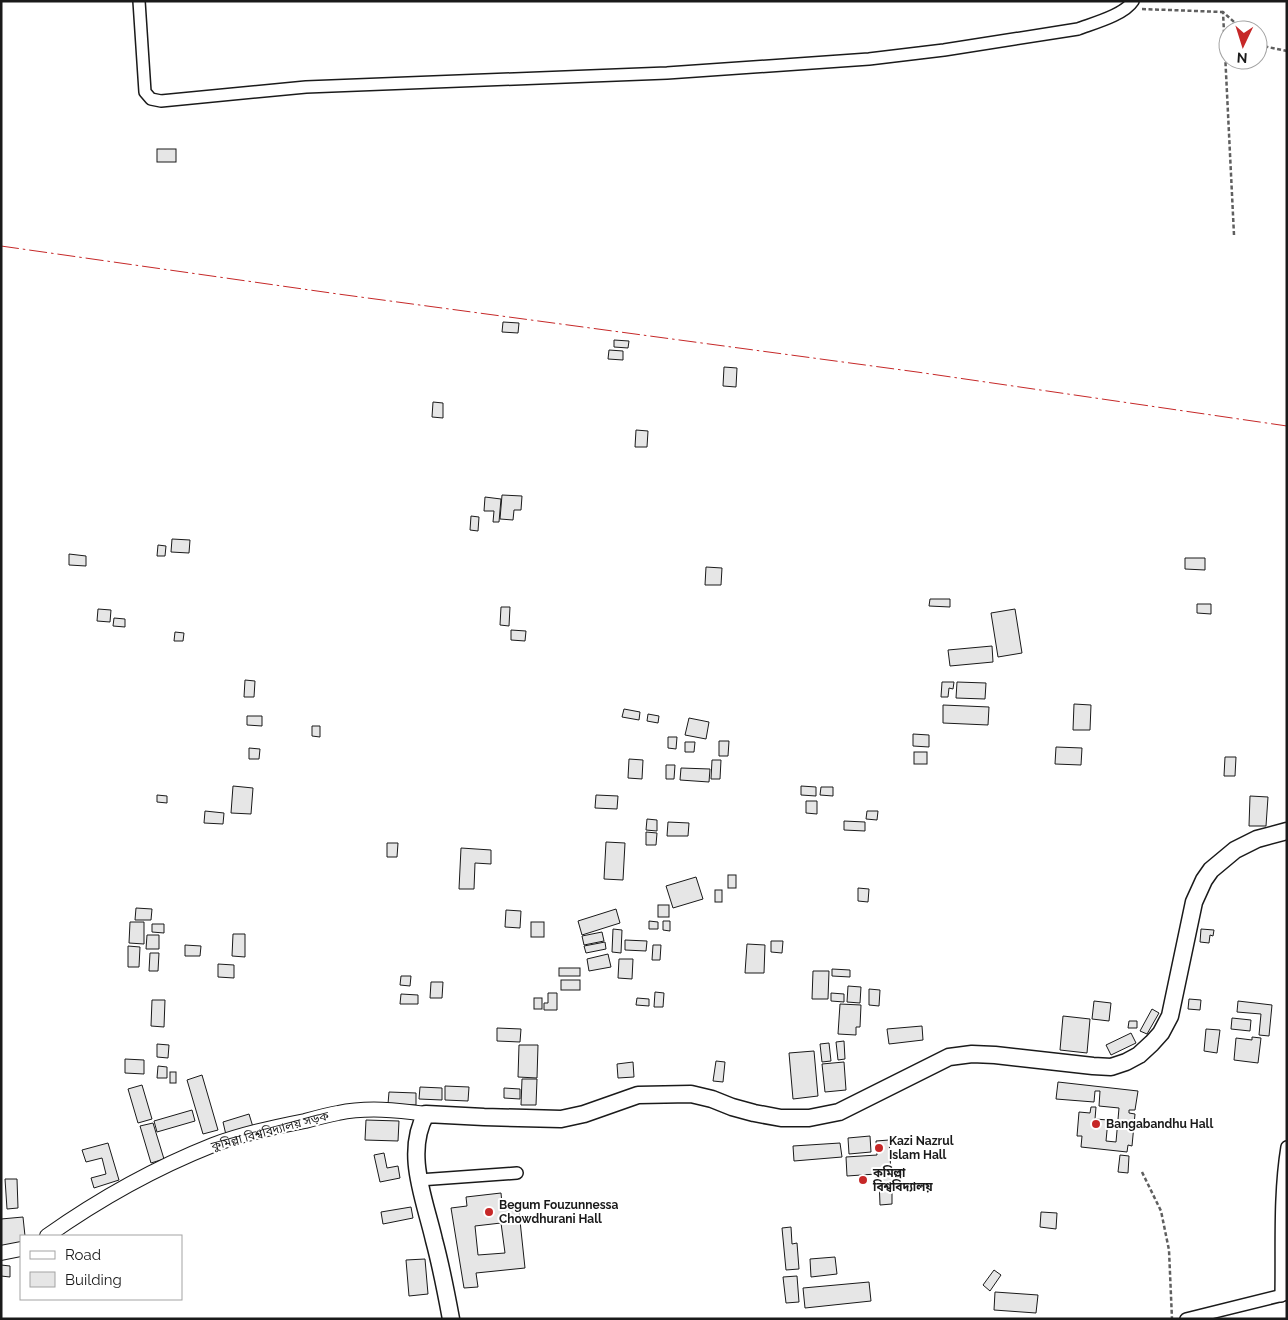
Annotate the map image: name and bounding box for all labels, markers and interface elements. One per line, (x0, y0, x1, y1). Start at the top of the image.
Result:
north arrow (1218, 20, 1268, 70)
text: N (1236, 50, 1248, 66)
street label: কুমিল্লা বিশ্ববিদ্যালয় সড়ক (208, 1107, 331, 1155)
place label: Bangabandhu Hall (1106, 1117, 1213, 1131)
marker: Bangabandhu Hall (1090, 1118, 1102, 1130)
place label: Kazi Nazrul Islam Hall (889, 1134, 954, 1162)
marker: Kazi Nazrul Islam Hall (873, 1142, 885, 1154)
place label: কুমিল্লা বিশ্ববিদ্যালয় (872, 1165, 933, 1194)
marker: কুমিল্লা বিশ্ববিদ্যালয় (857, 1174, 869, 1186)
place label: Begum Fouzunnessa Chowdhurani Hall (499, 1198, 619, 1226)
marker: Begum Fouzunnessa Chowdhurani Hall (483, 1206, 495, 1218)
legend (20, 1235, 182, 1300)
text: Road (65, 1246, 101, 1264)
text: Building (65, 1271, 122, 1289)

